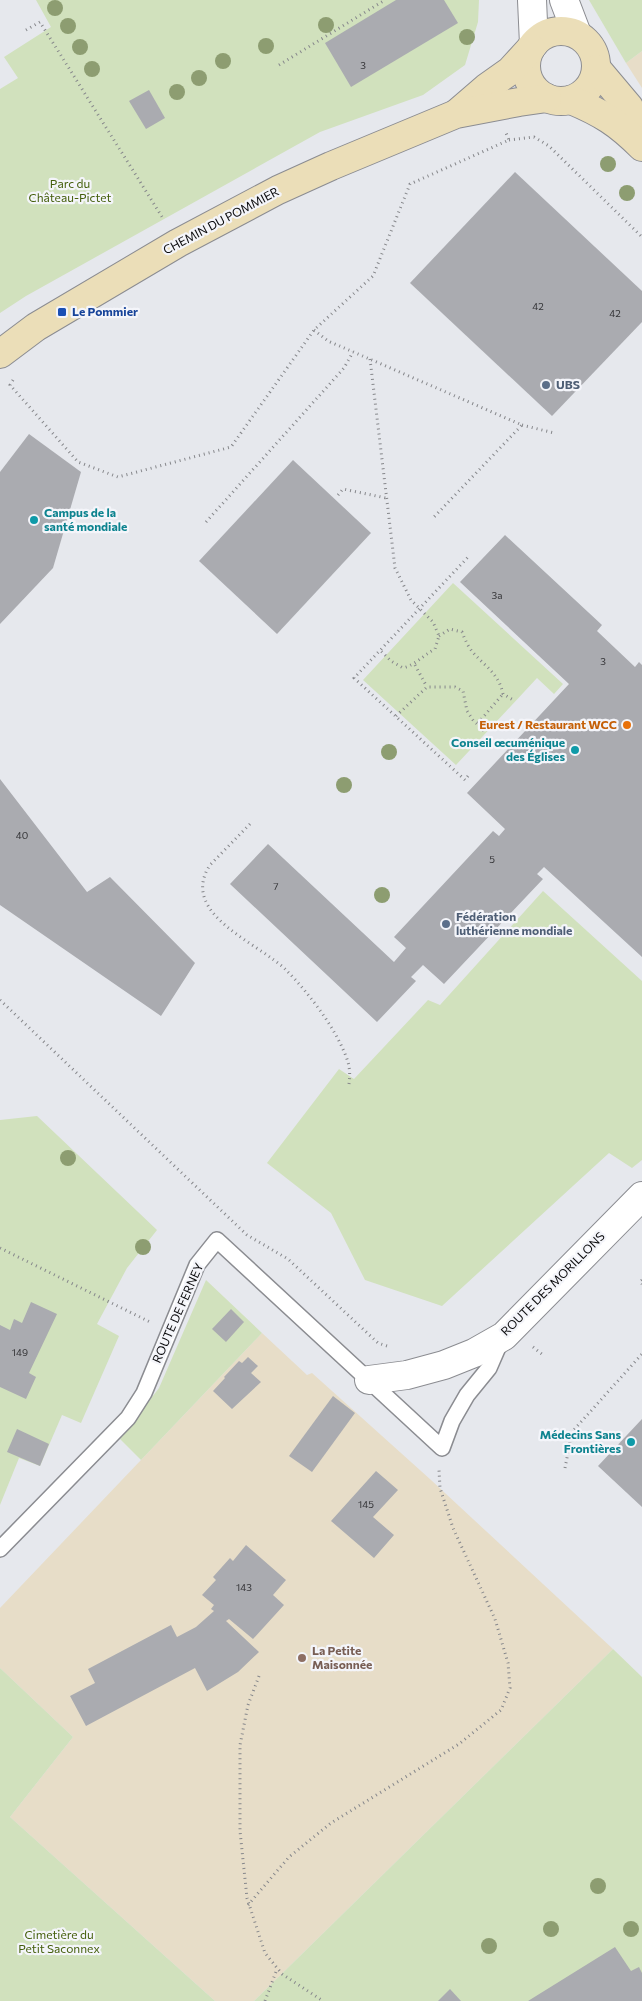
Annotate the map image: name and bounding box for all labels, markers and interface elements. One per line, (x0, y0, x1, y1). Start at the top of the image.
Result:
house number: 3 (360, 59, 366, 71)
park label: Parc du Château-Pictet (28, 176, 112, 204)
street label: CHEMIN DU POMMIER (160, 184, 281, 257)
house number: 42 (532, 300, 544, 312)
place label: Le Pommier (72, 304, 138, 318)
marker: Le Pommier (56, 306, 68, 318)
house number: 42 (609, 307, 621, 319)
place label: UBS (556, 377, 580, 391)
marker: UBS (540, 379, 552, 391)
place label: Campus de la santé mondiale (44, 505, 127, 533)
marker: Campus de la santé mondiale (28, 514, 40, 526)
house number: 3a (492, 589, 502, 601)
house number: 3 (600, 655, 606, 667)
place label: Eurest / Restaurant WCC (479, 717, 617, 731)
marker: Eurest / Restaurant WCC (621, 719, 633, 731)
place label: Conseil œcuménique des Églises (451, 735, 565, 763)
marker: Conseil œcuménique des Églises (569, 744, 581, 756)
house number: 40 (16, 829, 28, 841)
house number: 5 (489, 853, 495, 865)
house number: 7 (273, 880, 279, 892)
place label: Fédération luthérienne mondiale (456, 909, 572, 937)
marker: Fédération luthérienne mondiale (440, 918, 452, 930)
street label: ROUTE DES MORILLONS (498, 1229, 607, 1338)
street label: ROUTE DE FERNEY (149, 1260, 205, 1365)
house number: 149 (12, 1346, 28, 1358)
place label: Médecins Sans Frontières (540, 1427, 621, 1455)
marker: Médecins Sans Frontières (625, 1436, 637, 1448)
house number: 145 (358, 1498, 374, 1510)
house number: 143 (236, 1581, 252, 1593)
place label: La Petite Maisonnée (312, 1643, 372, 1671)
marker: La Petite Maisonnée (296, 1652, 308, 1664)
park label: Cimetière du Petit Saconnex (18, 1927, 100, 1955)

